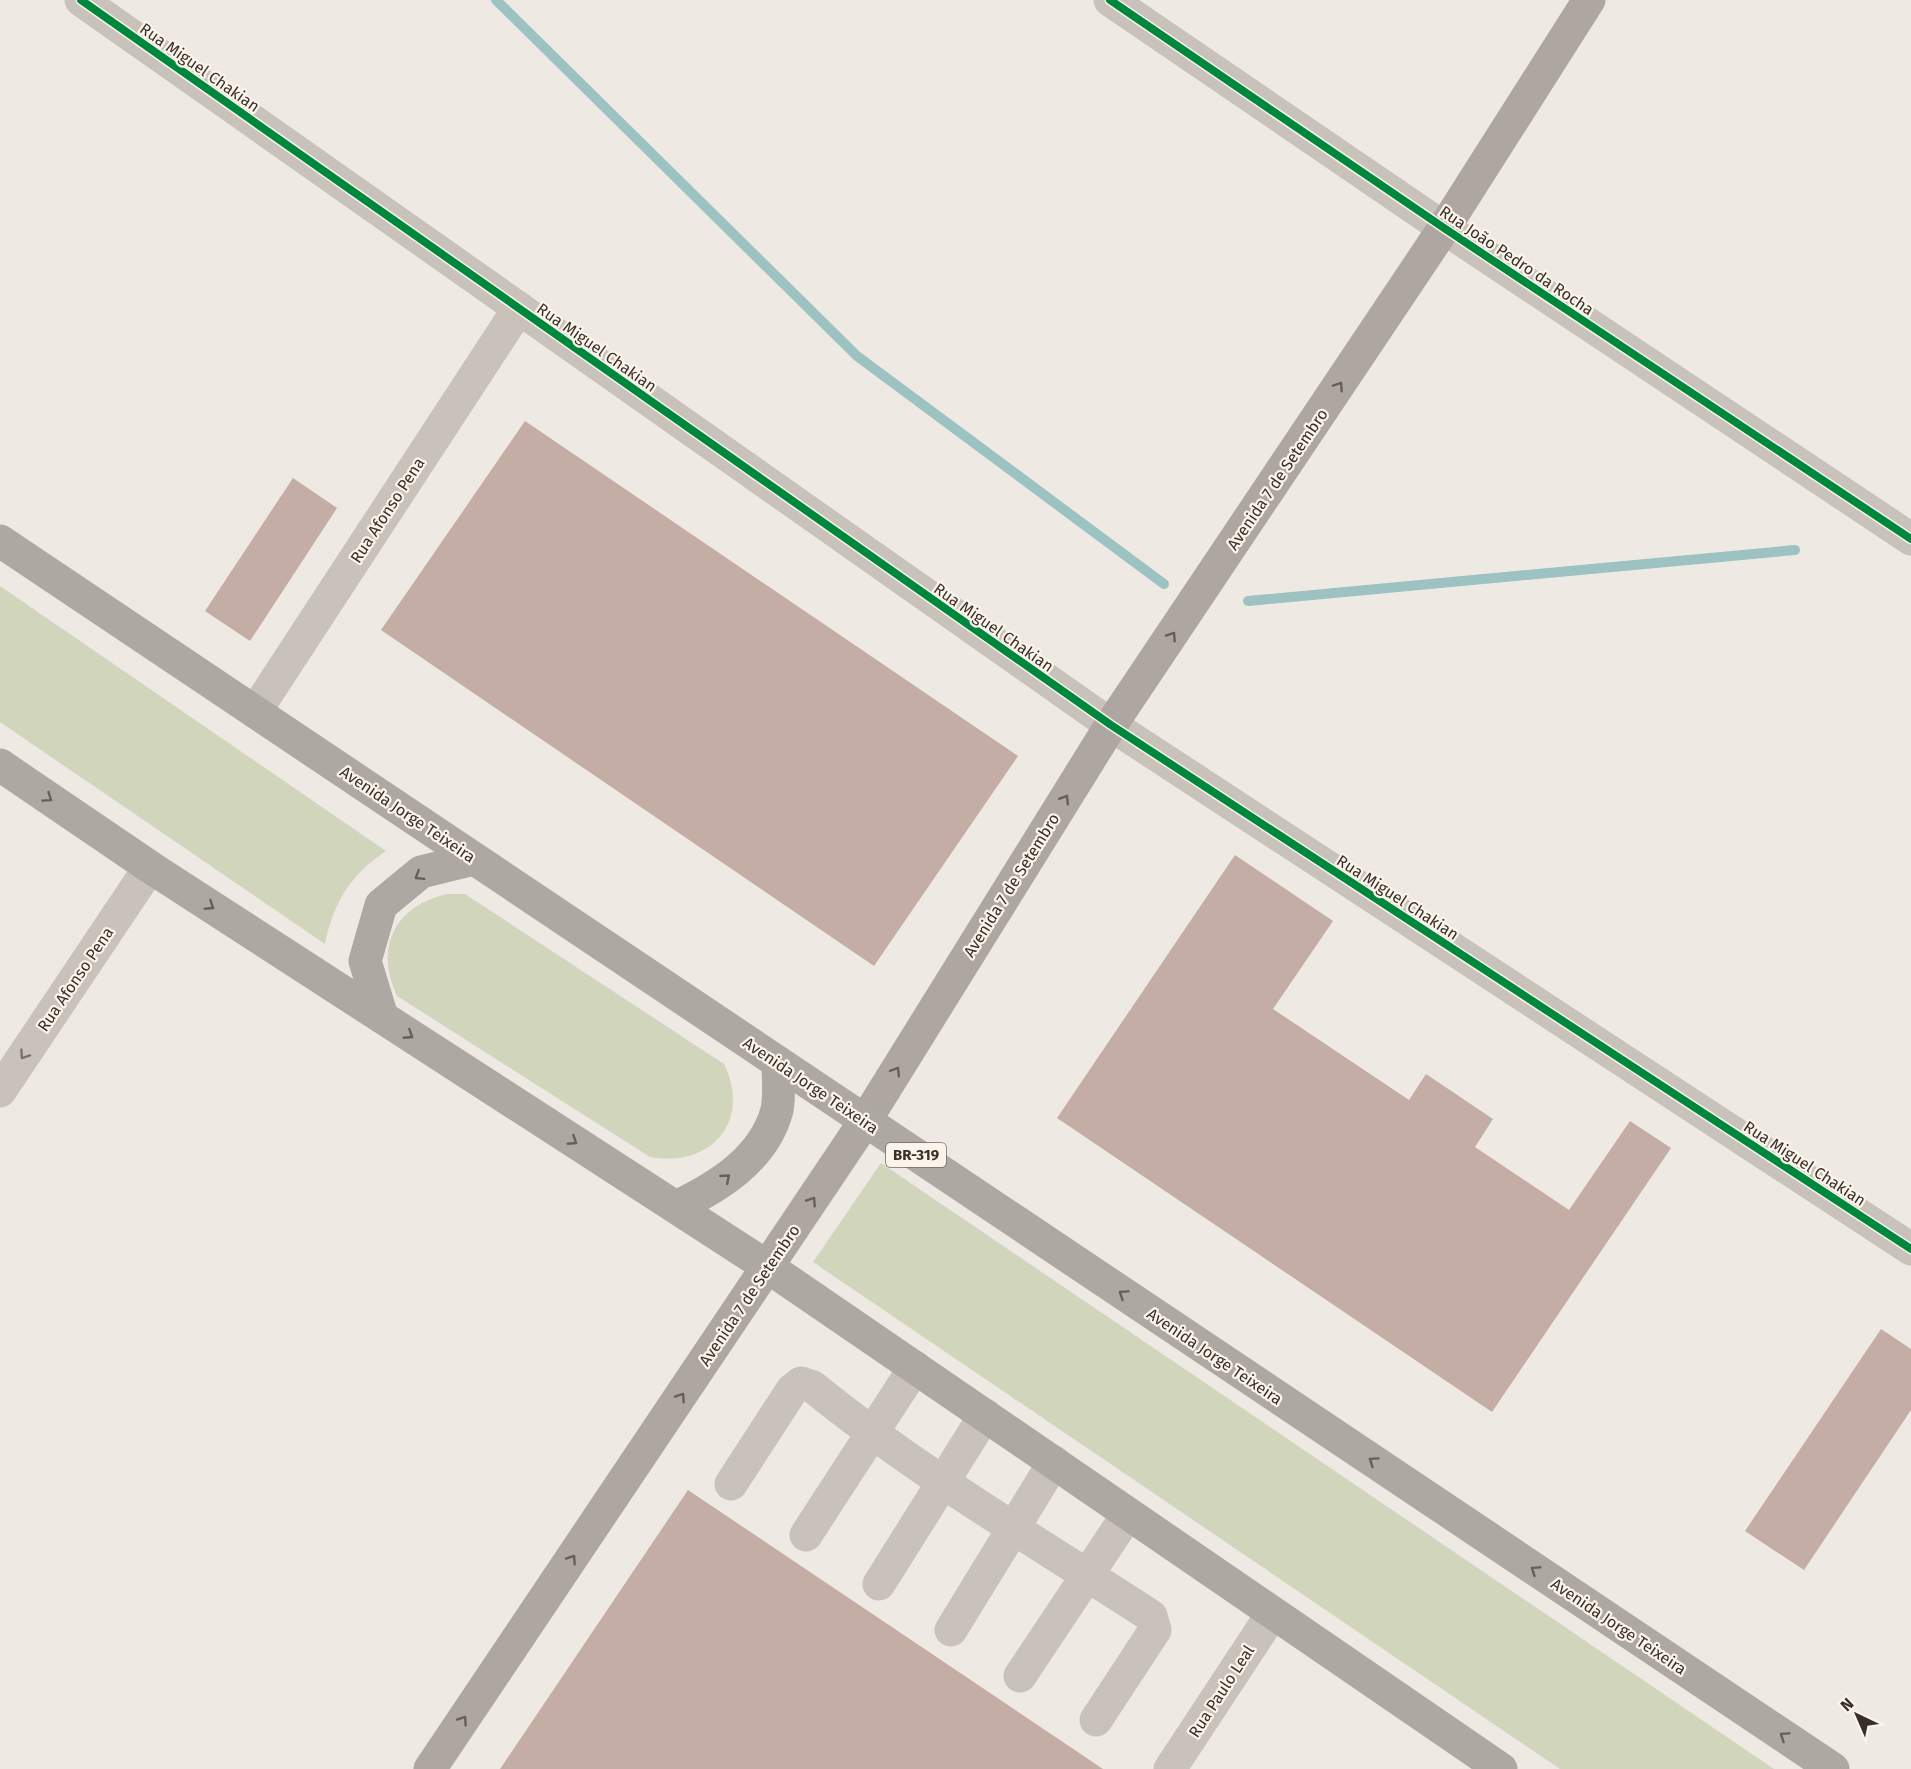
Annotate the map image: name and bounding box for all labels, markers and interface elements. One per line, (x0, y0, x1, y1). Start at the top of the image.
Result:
street label: Rua Miguel Chakian (136, 19, 263, 116)
street label: Rua João Pedro da Rocha (1436, 202, 1597, 319)
street label: Rua Miguel Chakian (533, 299, 660, 396)
one-way arrow (1331, 382, 1342, 393)
street label: Avenida 7 de Setembro (1223, 405, 1332, 553)
street label: Rua Afonso Pena (346, 454, 429, 566)
street label: Rua Miguel Chakian (930, 579, 1057, 676)
one-way arrow (1165, 631, 1176, 642)
street label: Avenida Jorge Teixeira (336, 762, 479, 867)
one-way arrow (42, 791, 53, 802)
one-way arrow (1057, 795, 1069, 805)
street label: Avenida 7 de Setembro (959, 810, 1063, 961)
street label: Rua Miguel Chakian (1333, 851, 1462, 944)
one-way arrow (414, 869, 425, 880)
one-way arrow (204, 899, 214, 911)
street label: Rua Afonso Pena (34, 924, 117, 1035)
one-way arrow (403, 1027, 414, 1038)
street label: Avenida Jorge Teixeira (739, 1033, 882, 1138)
one-way arrow (20, 1049, 31, 1060)
one-way arrow (888, 1067, 899, 1078)
street label: Rua Miguel Chakian (1740, 1117, 1869, 1210)
one-way arrow (567, 1133, 577, 1145)
road number: BR-319 (886, 1143, 946, 1167)
one-way arrow (720, 1174, 730, 1185)
one-way arrow (805, 1196, 816, 1207)
street label: Avenida 7 de Setembro (695, 1221, 804, 1369)
one-way arrow (1119, 1290, 1130, 1301)
street label: Avenida Jorge Teixeira (1143, 1304, 1286, 1409)
one-way arrow (673, 1393, 685, 1403)
one-way arrow (1368, 1457, 1379, 1468)
one-way arrow (565, 1554, 576, 1565)
one-way arrow (1530, 1566, 1541, 1577)
street label: Avenida Jorge Teixeira (1547, 1574, 1690, 1679)
street label: Rua Paulo Leal (1185, 1641, 1258, 1741)
north arrow (1827, 1685, 1887, 1745)
text: N (1837, 1694, 1857, 1715)
one-way arrow (456, 1716, 467, 1727)
one-way arrow (1780, 1732, 1790, 1744)

